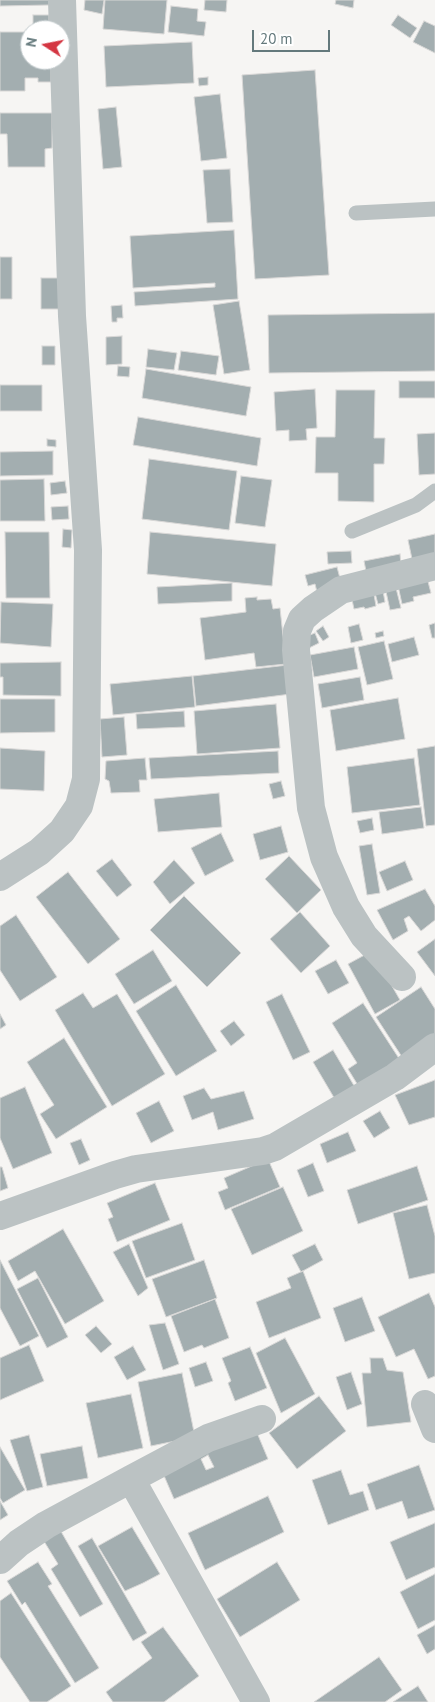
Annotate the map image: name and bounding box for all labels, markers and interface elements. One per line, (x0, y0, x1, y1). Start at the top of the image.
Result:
north arrow (20, 20, 70, 70)
scale bar (255, 20, 332, 52)
text: 20 m (260, 29, 293, 48)
text: N (22, 36, 41, 49)

